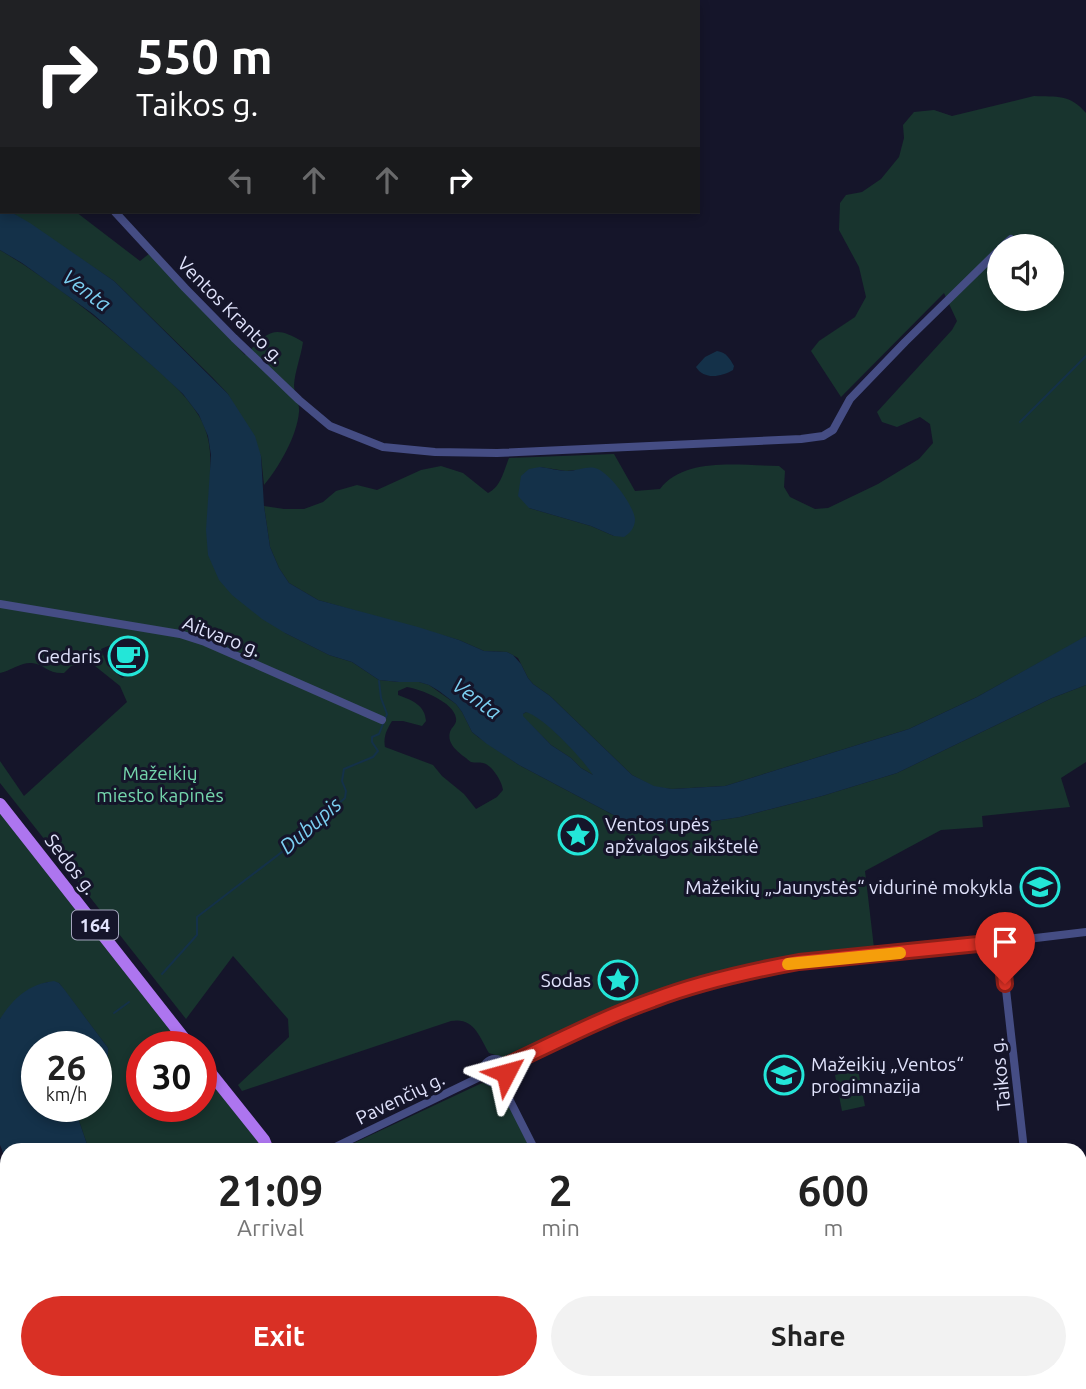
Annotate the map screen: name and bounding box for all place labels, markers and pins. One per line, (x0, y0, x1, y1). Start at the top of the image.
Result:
cafe icon: Gedaris (107, 635, 149, 677)
place label: Gedaris (37, 645, 101, 667)
place label: Ventos upės apžvalgos aikštelė (605, 813, 759, 857)
place icon: Ventos upės apžvalgos aikštelė (557, 814, 599, 856)
school or university icon: Mažeikių „Jaunystės“ vidurinė mokykla (1019, 866, 1061, 908)
place label: Mažeikių „Jaunystės“ vidurinė mokykla (685, 876, 1013, 898)
pin (975, 912, 1035, 984)
place icon: Sodas (597, 959, 639, 1001)
place label: Sodas (541, 969, 591, 991)
place label: Mažeikių „Ventos“ progimnazija (811, 1053, 964, 1097)
school or university icon: Mažeikių „Ventos“ progimnazija (763, 1054, 805, 1096)

